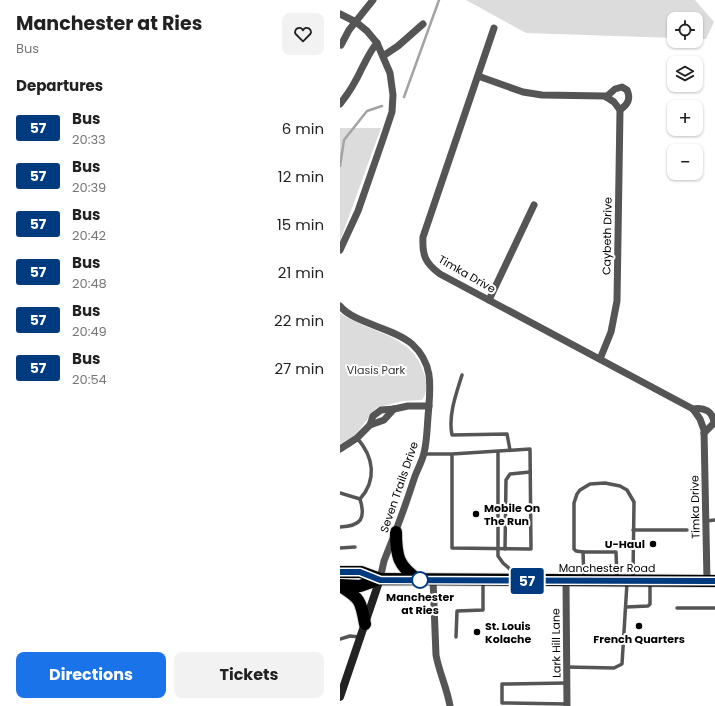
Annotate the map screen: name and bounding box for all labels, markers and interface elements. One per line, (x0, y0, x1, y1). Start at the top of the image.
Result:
text: Manchester at Ries (16, 10, 202, 37)
map controls (667, 12, 703, 180)
button: locate (667, 12, 703, 48)
button: heart (282, 13, 324, 55)
text: Bus (16, 39, 39, 58)
button: layers (667, 56, 703, 92)
text: Departures (16, 75, 103, 96)
button: + (667, 100, 703, 136)
text: Bus (72, 108, 100, 129)
text: 57 (30, 118, 46, 138)
text: 6 min (282, 118, 324, 139)
text: 20:33 (72, 130, 106, 149)
button: − (667, 144, 703, 180)
text: Bus (72, 156, 100, 177)
text: 57 (30, 166, 46, 186)
text: 12 min (278, 166, 324, 187)
text: 20:39 (72, 178, 106, 197)
street label: Caybeth Drive (598, 197, 616, 275)
text: Bus (72, 204, 100, 225)
text: 57 (30, 214, 46, 234)
text: 15 min (277, 214, 324, 235)
text: 20:42 (72, 226, 106, 245)
street label: Timka Drive (435, 251, 499, 297)
text: Bus (72, 252, 100, 273)
text: 57 (30, 262, 46, 282)
text: 21 min (278, 262, 324, 283)
text: 20:48 (72, 274, 107, 293)
text: Bus (72, 300, 100, 321)
text: 57 (30, 310, 46, 330)
text: 22 min (274, 310, 324, 331)
text: 20:49 (72, 322, 107, 341)
text: Bus (72, 348, 100, 369)
text: 57 (30, 358, 46, 378)
text: 27 min (274, 358, 324, 379)
park label: Vlasis Park (347, 362, 405, 378)
text: 20:54 (72, 370, 107, 389)
street label: Seven Trails Drive (376, 439, 422, 535)
street label: Timka Drive (686, 475, 704, 539)
place label: Mobile On The Run (484, 500, 540, 529)
marker: Mobile On The Run (471, 509, 481, 519)
place label: U-Haul (605, 536, 645, 552)
marker: U-Haul (648, 539, 658, 549)
street label: Manchester Road (559, 560, 655, 576)
line badge: 57 (509, 568, 545, 594)
marker: Manchester at Ries (411, 571, 429, 589)
text: 57 (519, 571, 535, 591)
place label: Manchester at Ries (386, 589, 454, 618)
street label: Lark Hill Lane (547, 608, 565, 678)
place label: St. Louis Kolache (485, 618, 531, 647)
marker: French Quarters (634, 621, 644, 631)
marker: St. Louis Kolache (472, 627, 482, 637)
place label: French Quarters (593, 631, 685, 647)
button: Directions (16, 652, 166, 698)
button: Tickets (174, 652, 324, 698)

